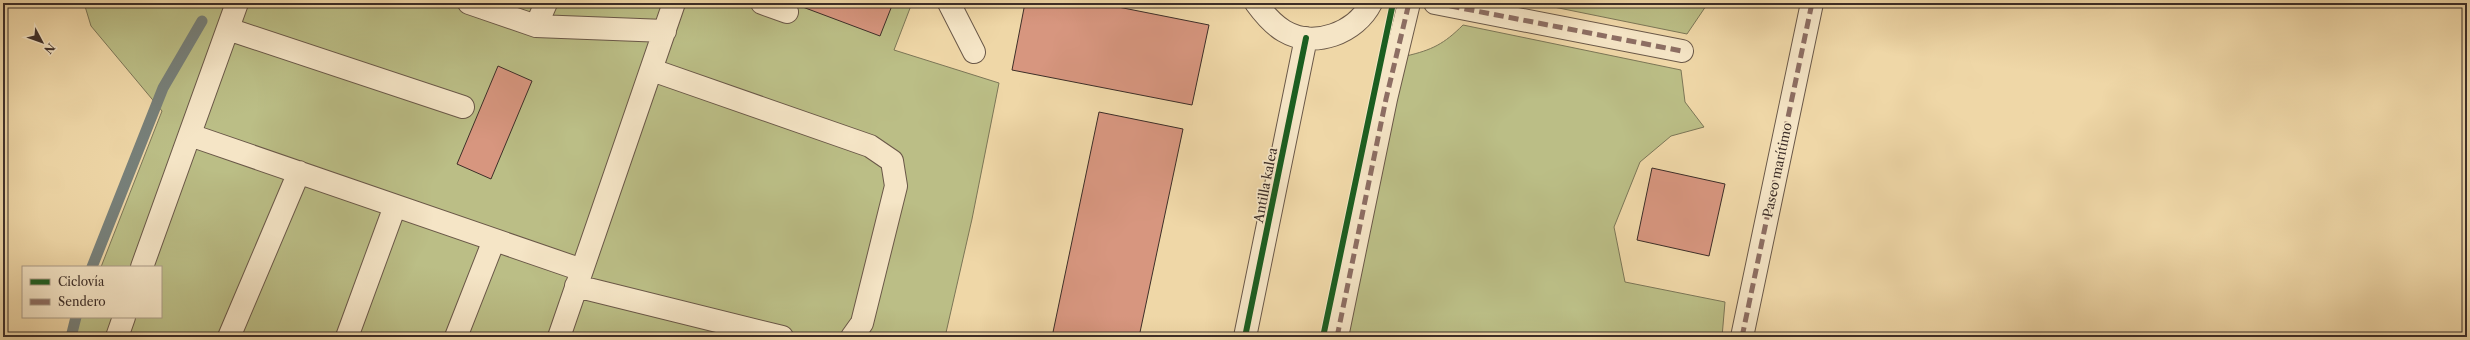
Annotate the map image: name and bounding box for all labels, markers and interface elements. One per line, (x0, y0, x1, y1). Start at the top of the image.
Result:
north arrow (22, 22, 62, 62)
text: N (41, 40, 58, 57)
street label: Paseo marítimo (1759, 121, 1795, 219)
street label: Antilla kalea (1250, 146, 1280, 225)
legend (22, 266, 162, 318)
text: Ciclovía (58, 274, 105, 289)
text: Sendero (58, 294, 106, 309)

